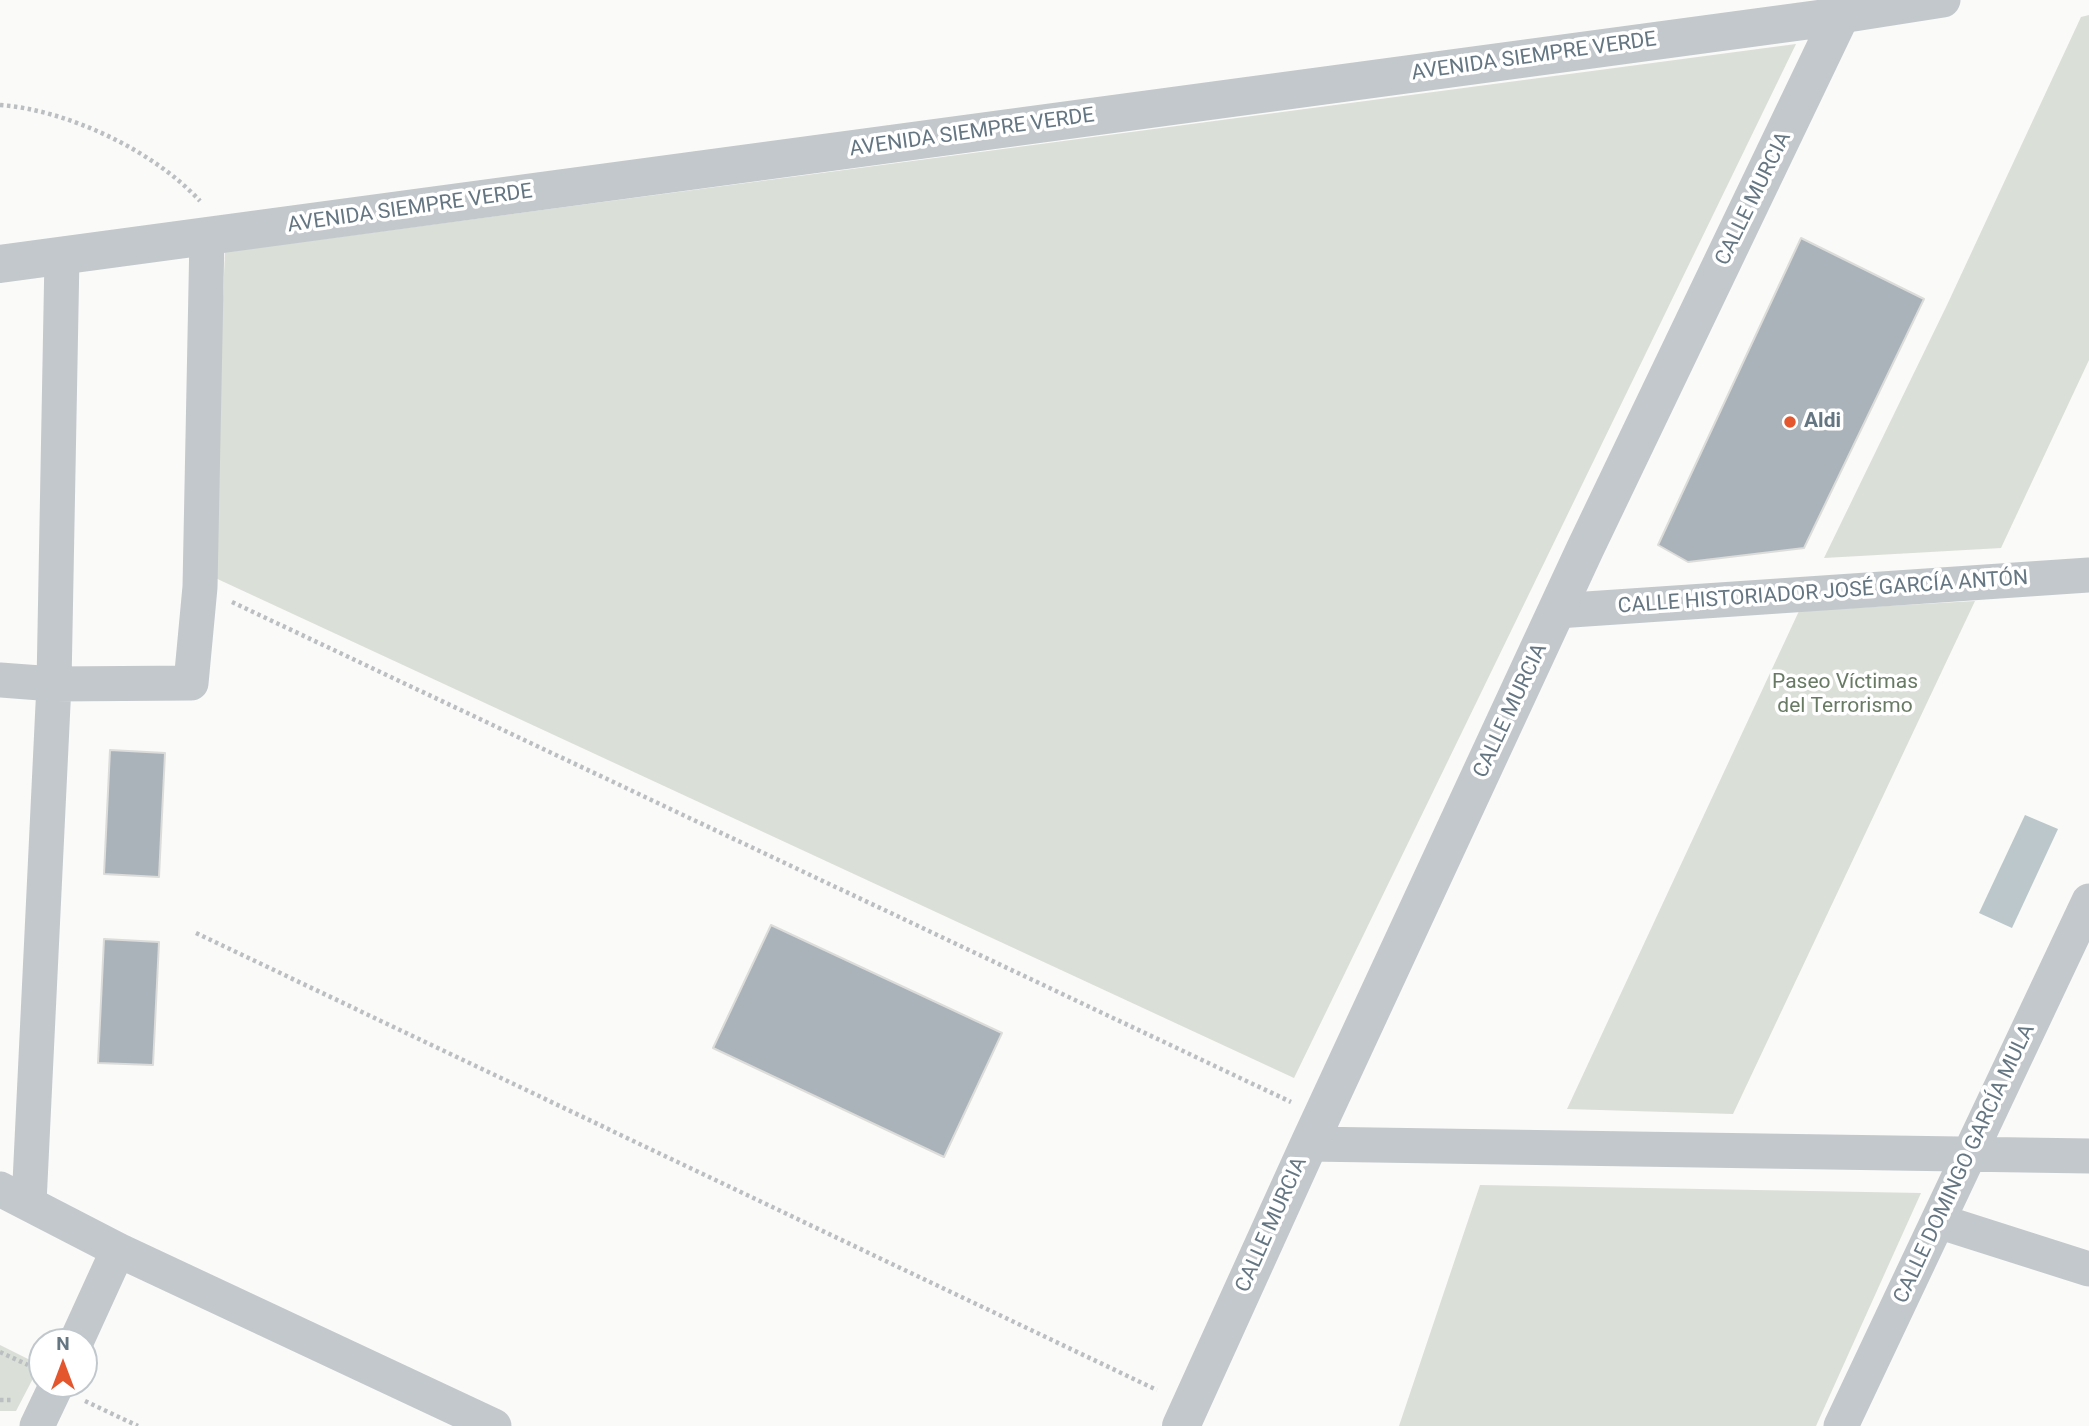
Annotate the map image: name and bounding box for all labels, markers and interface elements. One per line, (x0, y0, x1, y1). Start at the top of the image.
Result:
street label: AVENIDA SIEMPRE VERDE (1410, 27, 1658, 87)
street label: AVENIDA SIEMPRE VERDE (848, 103, 1096, 163)
street label: CALLE MURCIA (1711, 128, 1797, 270)
street label: AVENIDA SIEMPRE VERDE (286, 179, 534, 239)
place label: Aldi (1804, 409, 1841, 435)
marker: Aldi (1782, 414, 1798, 430)
street label: CALLE HISTORIADOR JOSÉ GARCÍA ANTÓN (1617, 566, 2029, 620)
street label: CALLE MURCIA (1469, 640, 1553, 782)
park label: Paseo Víctimas del Terrorismo (1772, 670, 1918, 720)
street label: CALLE DOMINGO GARCÍA MULA (1889, 1020, 2041, 1308)
street label: CALLE MURCIA (1231, 1154, 1313, 1296)
north arrow (28, 1328, 98, 1398)
text: N (56, 1332, 70, 1355)

